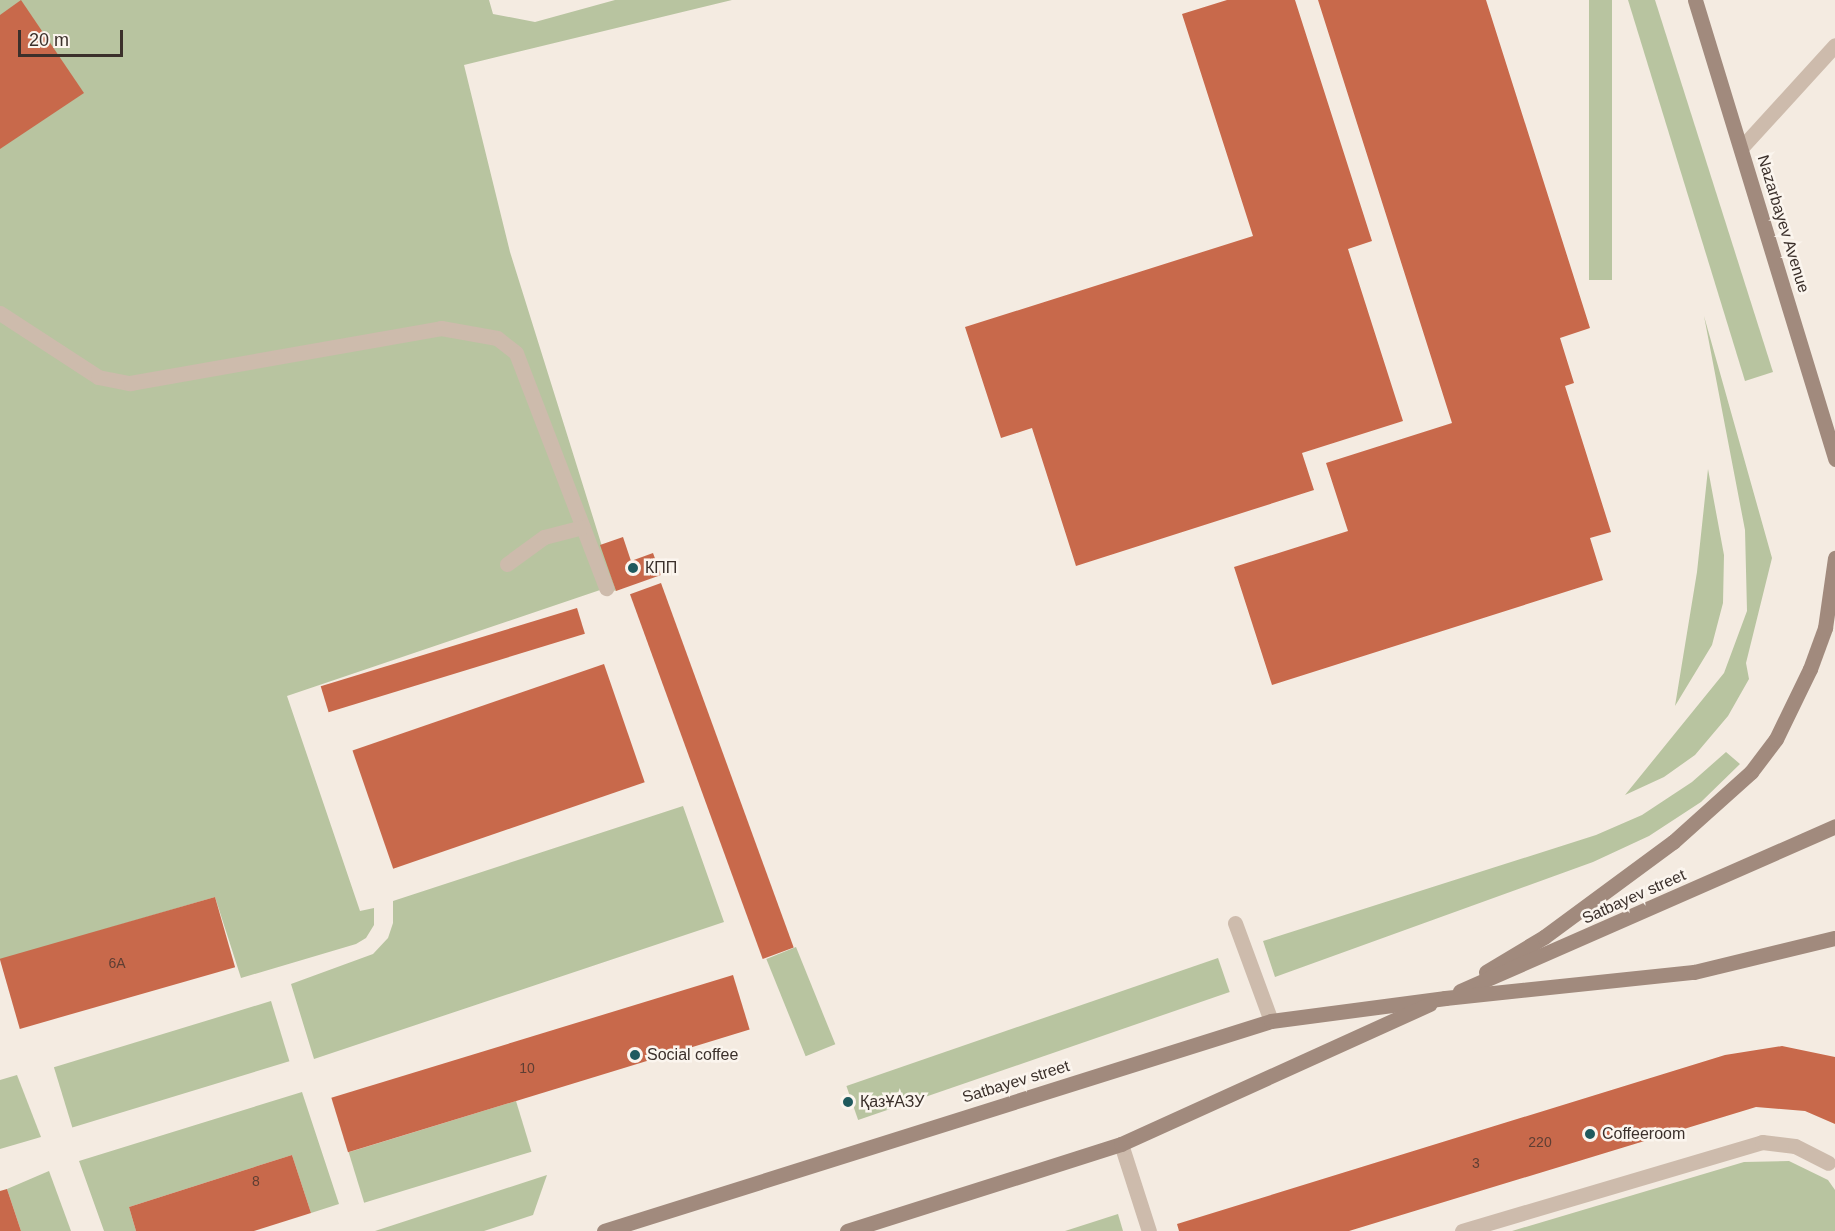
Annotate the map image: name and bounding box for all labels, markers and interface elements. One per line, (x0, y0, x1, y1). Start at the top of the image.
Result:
scale bar (21, 18, 126, 56)
text: 20 m (29, 30, 69, 50)
street label: Nazarbayev Avenue (1753, 152, 1813, 296)
place label: КПП (645, 558, 677, 578)
marker: КПП (626, 561, 640, 575)
street label: Satbayev street (1579, 866, 1689, 928)
house number: 6А (108, 955, 126, 971)
place label: Social coffee (647, 1045, 738, 1065)
marker: Social coffee (628, 1048, 642, 1062)
street label: Satbayev street (960, 1057, 1072, 1107)
house number: 10 (519, 1060, 535, 1076)
place label: ҚазҰАЗУ (860, 1092, 924, 1112)
marker: ҚазҰАЗУ (841, 1095, 855, 1109)
place label: Coffeeroom (1602, 1124, 1685, 1144)
marker: Coffeeroom (1583, 1127, 1597, 1141)
house number: 220 (1528, 1134, 1552, 1150)
house number: 3 (1472, 1155, 1480, 1171)
house number: 8 (252, 1173, 260, 1189)

